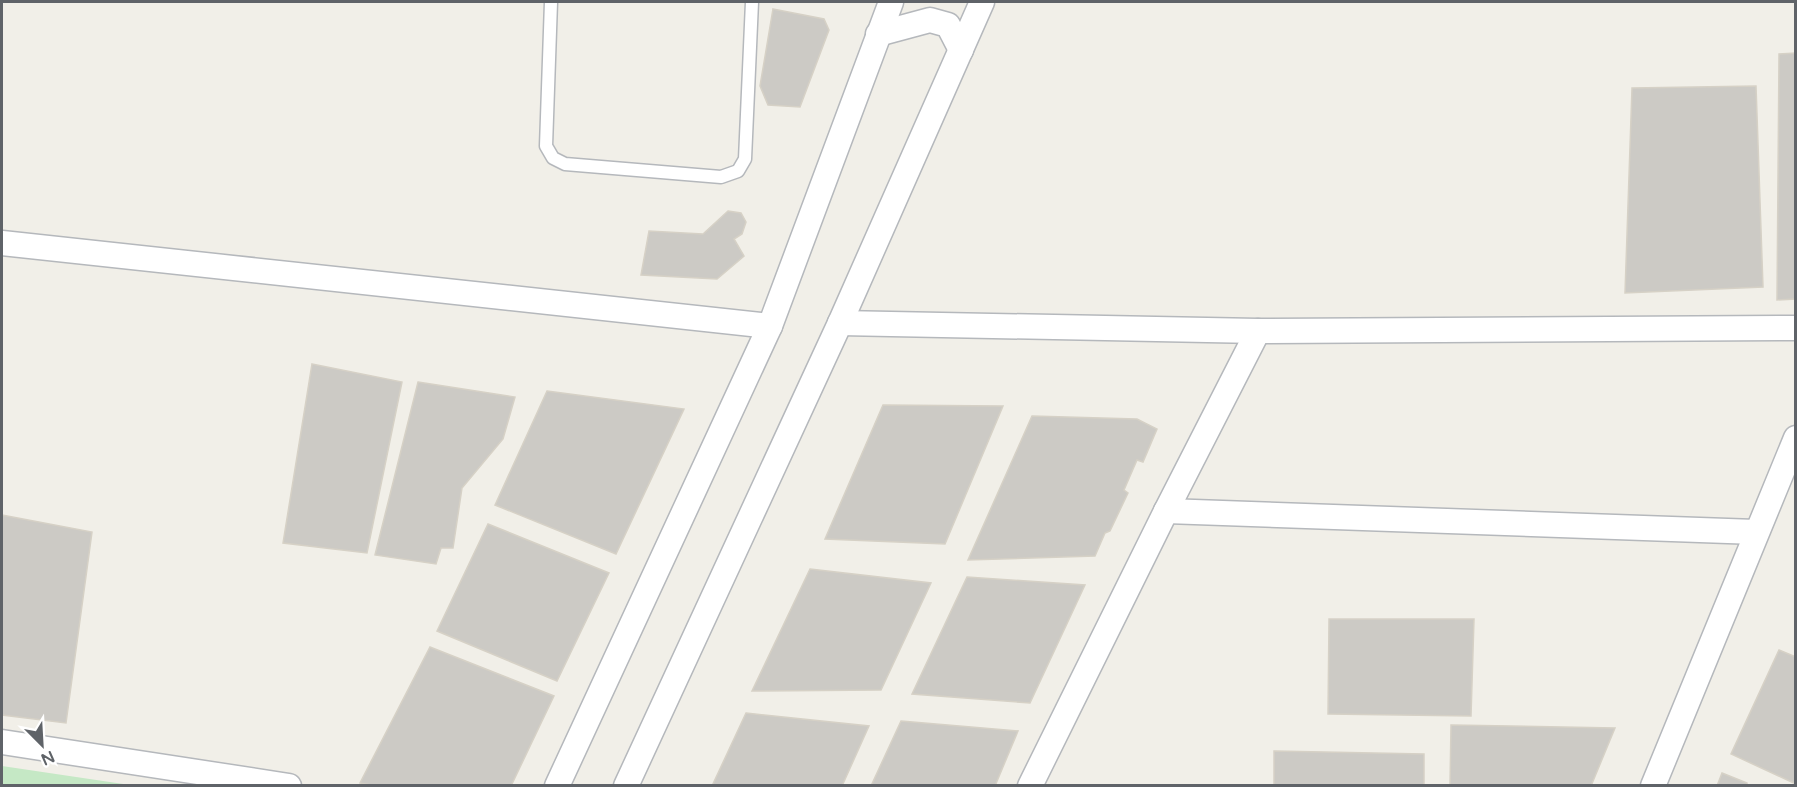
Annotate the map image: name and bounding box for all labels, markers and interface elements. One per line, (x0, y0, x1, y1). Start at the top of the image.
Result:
north arrow (12, 715, 72, 775)
text: N (38, 746, 58, 770)

